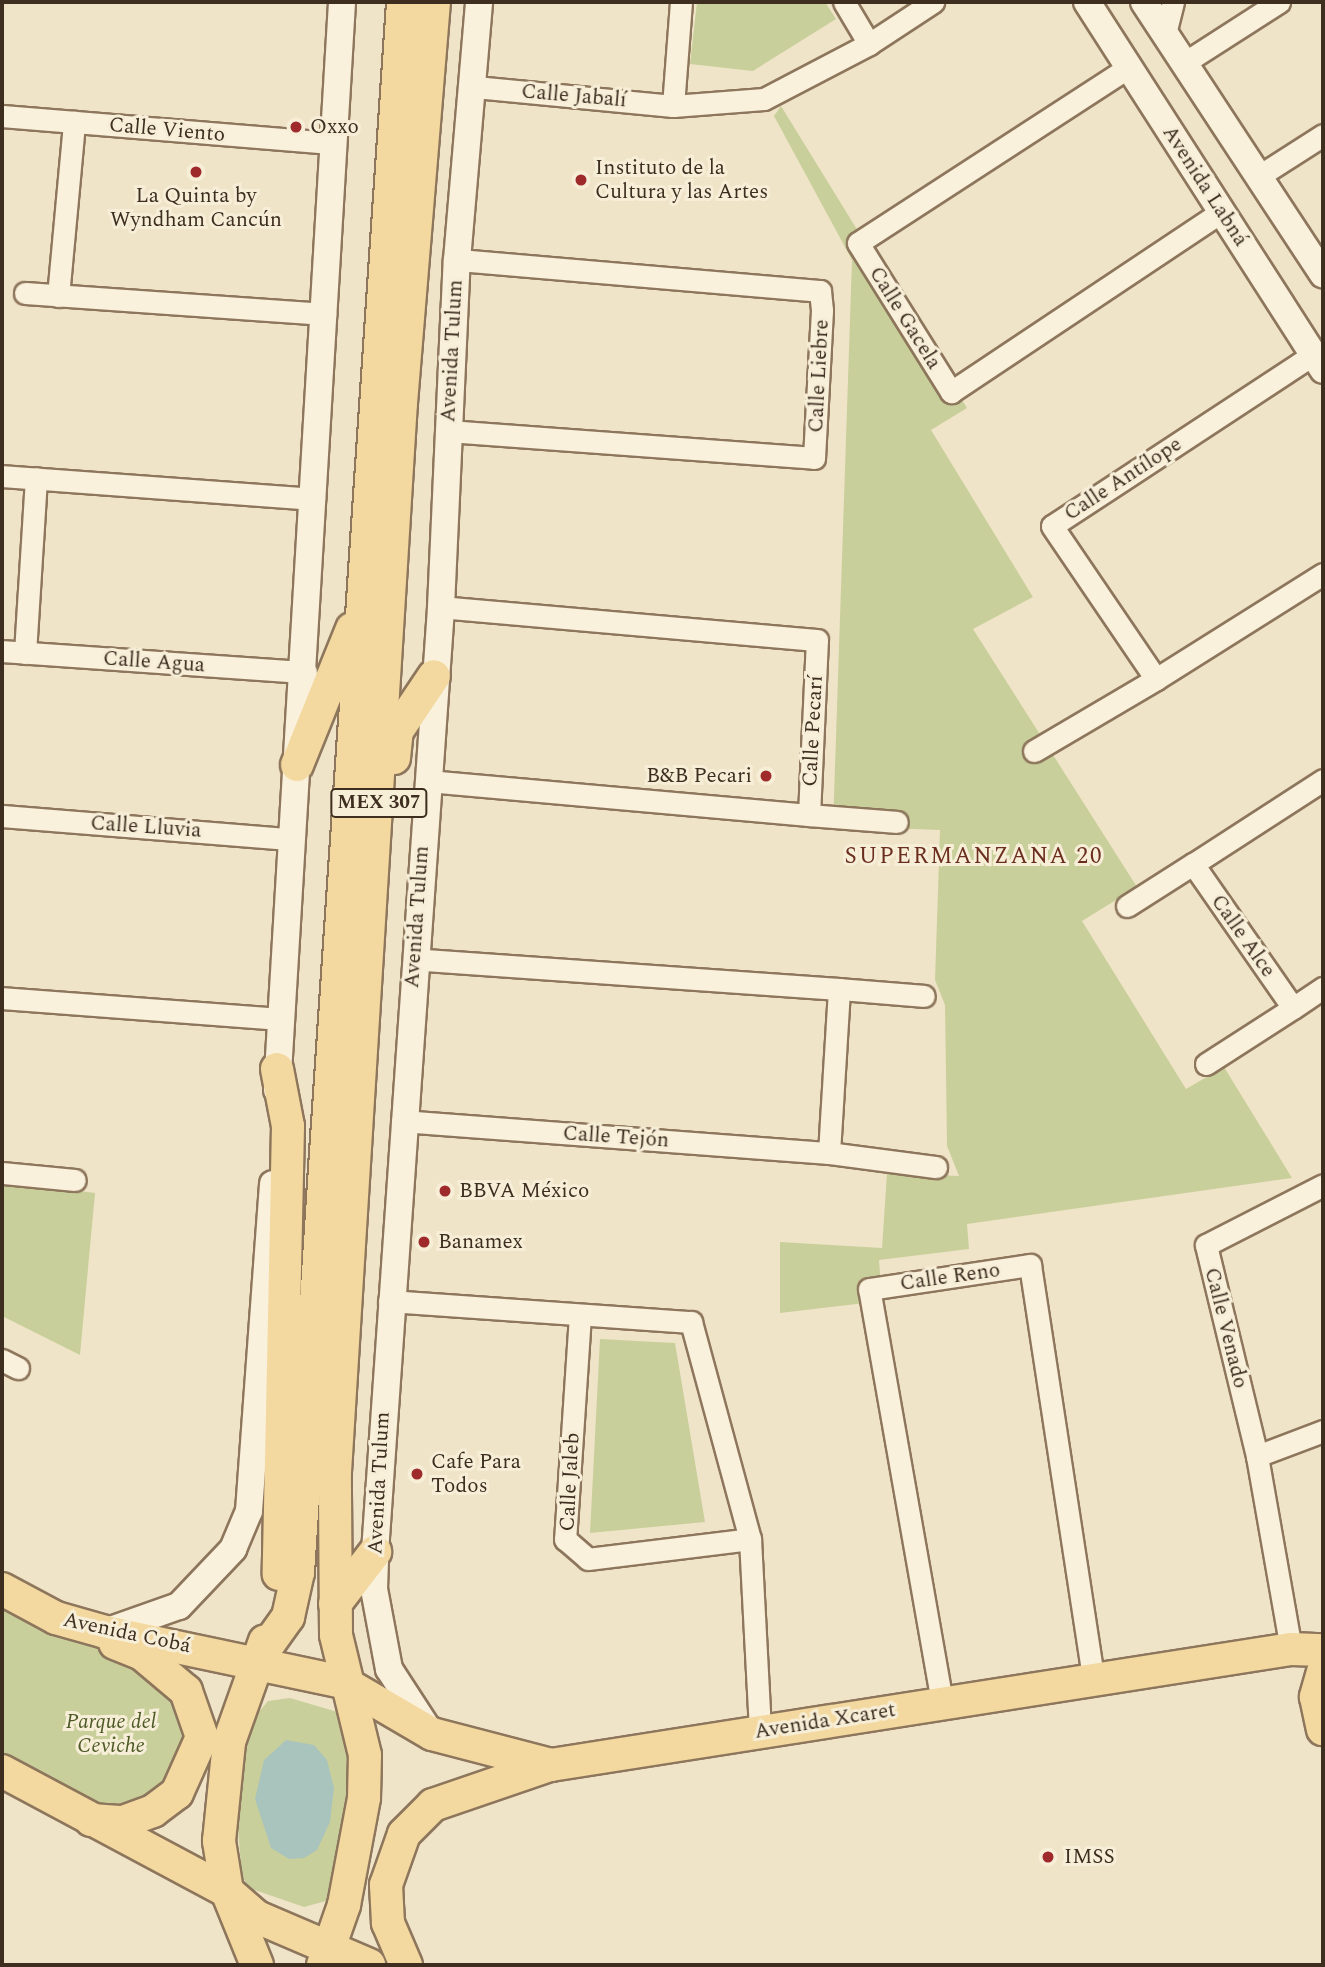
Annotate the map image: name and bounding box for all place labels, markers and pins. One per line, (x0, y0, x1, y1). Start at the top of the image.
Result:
place label: Oxxo (310, 114, 359, 140)
marker: Oxxo (288, 119, 304, 135)
place label: Instituto de la Cultura y las Artes (595, 155, 768, 205)
marker: La Quinta by Wyndham Cancún (188, 164, 204, 180)
marker: Instituto de la Cultura y las Artes (573, 172, 589, 188)
place label: La Quinta by Wyndham Cancún (110, 183, 282, 233)
place label: B&B Pecari (646, 763, 752, 789)
marker: B&B Pecari (758, 768, 774, 784)
place label: BBVA México (459, 1178, 589, 1204)
marker: BBVA México (437, 1183, 453, 1199)
place label: Banamex (438, 1229, 523, 1255)
marker: Banamex (416, 1234, 432, 1250)
place label: Cafe Para Todos (431, 1449, 521, 1499)
marker: Cafe Para Todos (409, 1466, 425, 1482)
place label: IMSS (1064, 1844, 1115, 1870)
marker: IMSS (1038, 1847, 1058, 1867)

